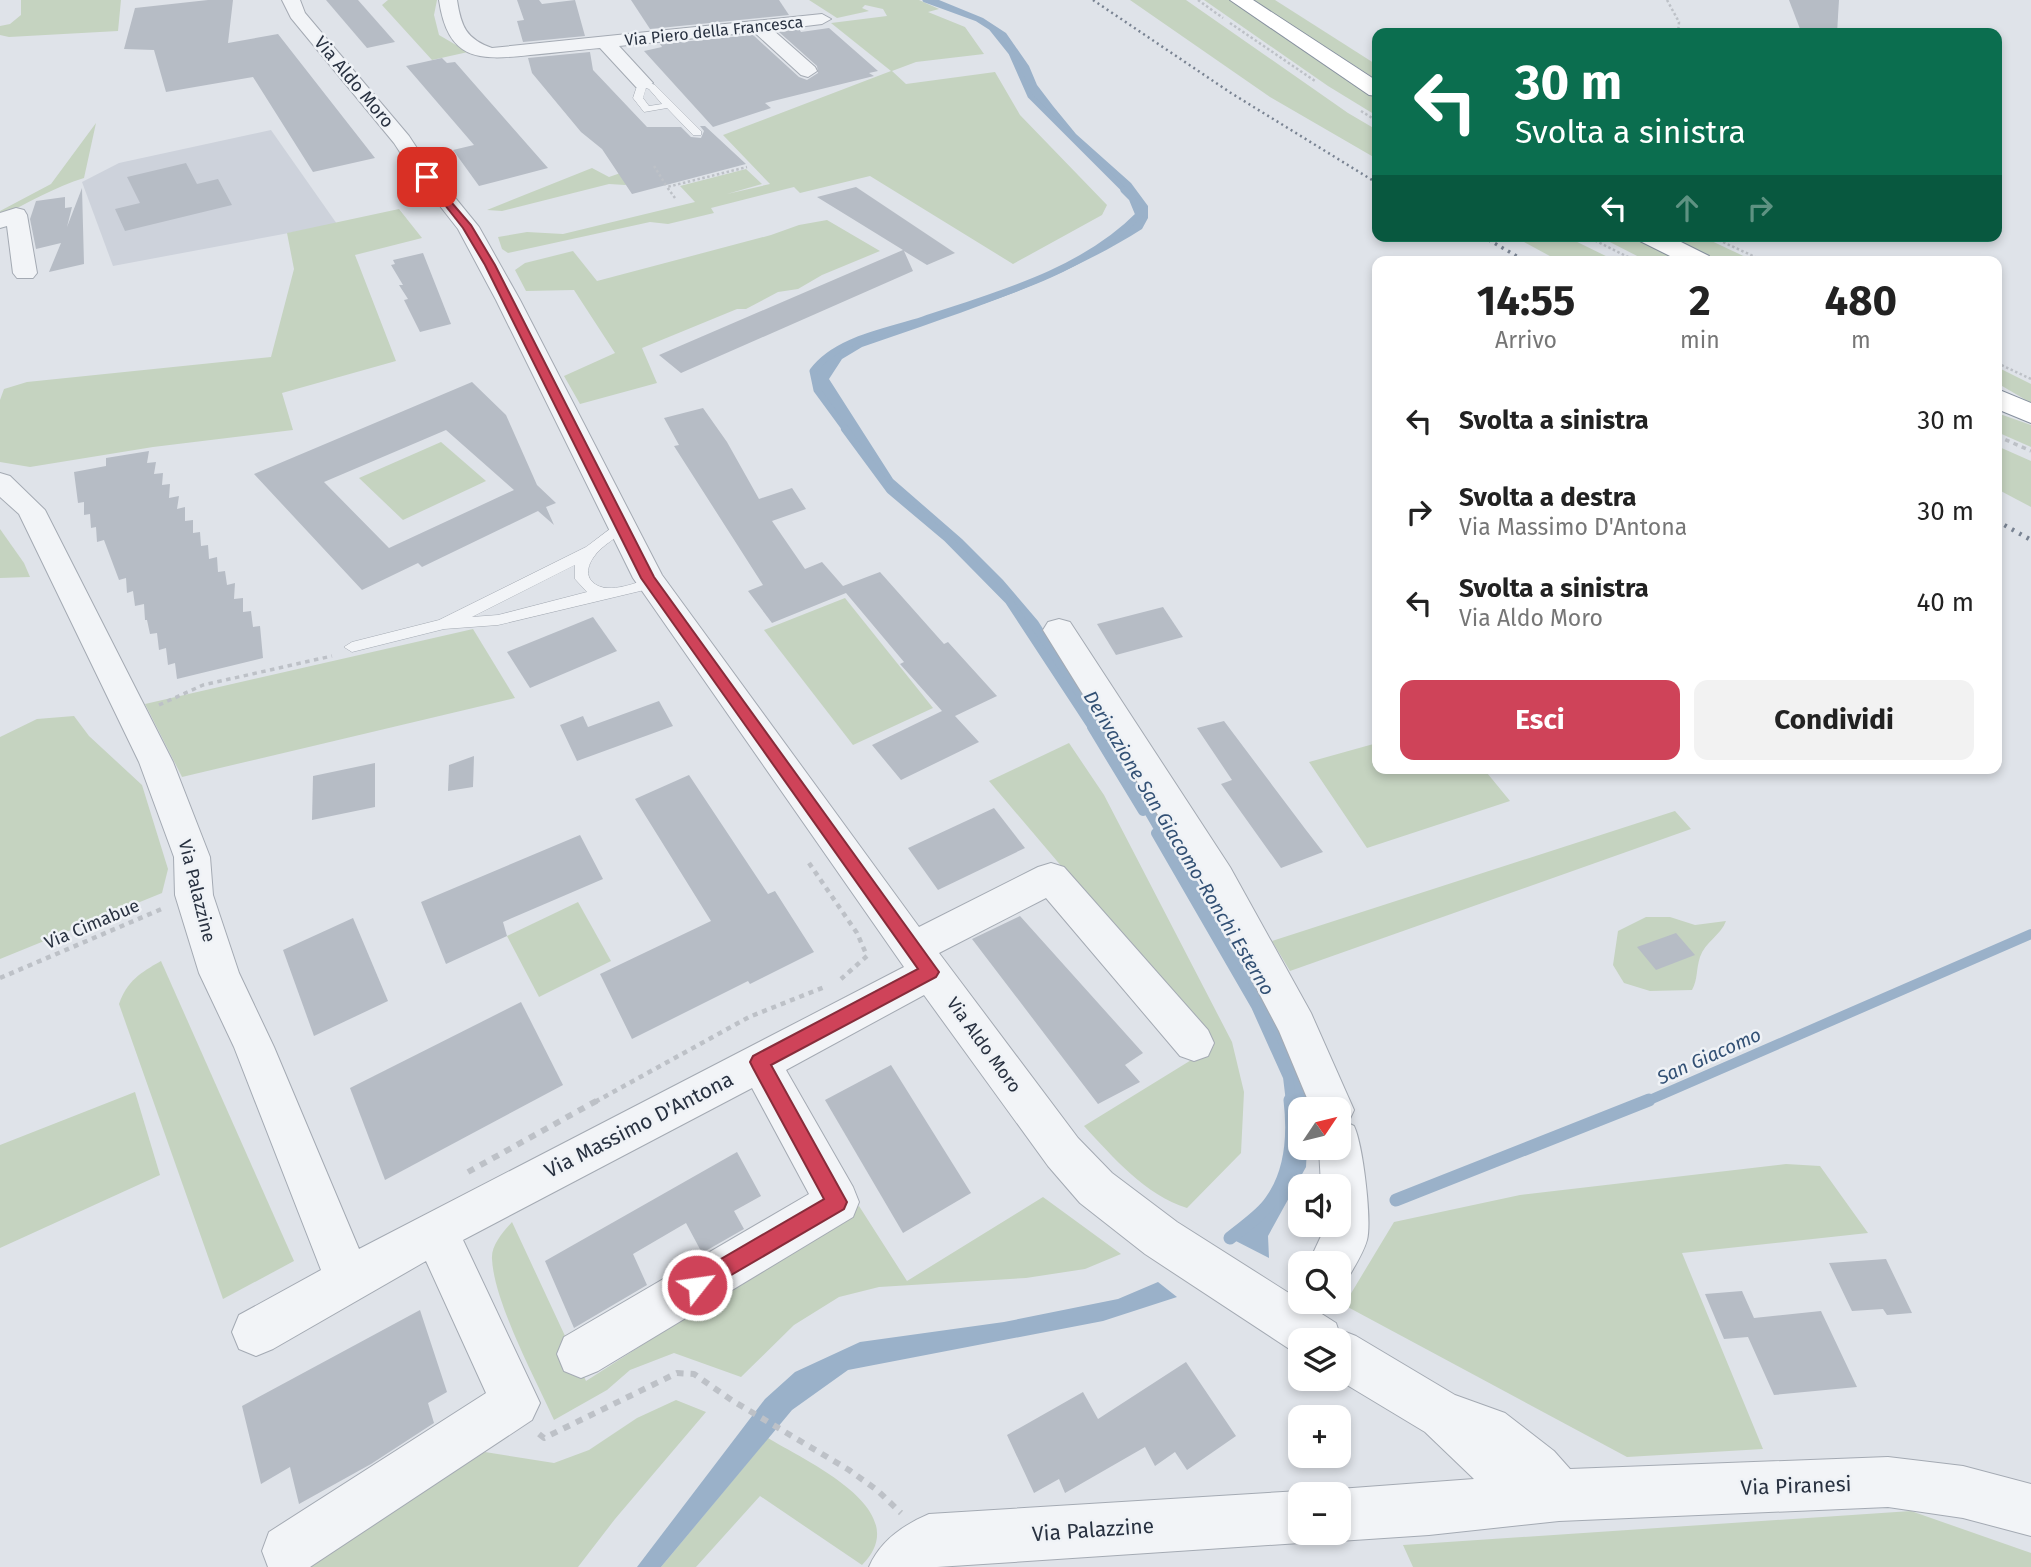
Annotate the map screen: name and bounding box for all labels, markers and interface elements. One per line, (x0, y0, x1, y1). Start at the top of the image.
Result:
street label: Via Piero della Francesca (624, 12, 804, 50)
street label: Via Aldo Moro (309, 32, 399, 132)
text: 30 m (1515, 53, 1622, 112)
icon: left (1400, 56, 1491, 147)
text: Svolta a sinistra (1515, 113, 1746, 151)
pin (397, 147, 457, 207)
icon: arrive (408, 158, 446, 196)
icon: left (1595, 189, 1633, 227)
icon: ahead (1668, 189, 1706, 227)
icon: right (1741, 189, 1779, 227)
text: 14:55 (1477, 276, 1575, 326)
text: 2 (1689, 276, 1711, 326)
text: 480 (1824, 276, 1897, 326)
text: Arrivo (1495, 326, 1557, 354)
text: min (1680, 326, 1720, 354)
text: m (1851, 326, 1871, 354)
icon: left (1400, 402, 1438, 440)
text: Svolta a sinistra (1459, 405, 1649, 436)
text: 30 m (1917, 405, 1974, 436)
text: Svolta a destra (1459, 482, 1637, 513)
icon: right (1400, 493, 1438, 531)
text: 30 m (1917, 496, 1974, 527)
text: Via Massimo D'Antona (1459, 513, 1687, 541)
text: Svolta a sinistra (1459, 573, 1649, 604)
icon: left (1400, 584, 1438, 622)
text: 40 m (1916, 587, 1974, 618)
text: Via Aldo Moro (1459, 604, 1603, 632)
button: Esci (1400, 680, 1680, 760)
button: Condividi (1694, 680, 1974, 760)
water label: Derivazione San Giacomo-Ronchi Esterno (1079, 686, 1279, 1000)
street label: Via Palazzine (174, 837, 220, 945)
street label: Via Cimabue (41, 894, 143, 954)
street label: Via Aldo Moro (942, 993, 1026, 1097)
water label: San Giacomo (1652, 1023, 1765, 1090)
street label: Via Massimo D'Antona (540, 1066, 738, 1184)
north arrow (1288, 1097, 1351, 1160)
map controls (1288, 1097, 1351, 1545)
button: sound (1288, 1174, 1351, 1237)
position arrow (660, 1248, 734, 1322)
button: search (1288, 1251, 1351, 1314)
button: layers (1288, 1328, 1351, 1391)
button: + (1288, 1405, 1351, 1468)
street label: Via Piranesi (1740, 1471, 1852, 1501)
button: − (1288, 1482, 1351, 1545)
street label: Via Palazzine (1031, 1513, 1155, 1547)

